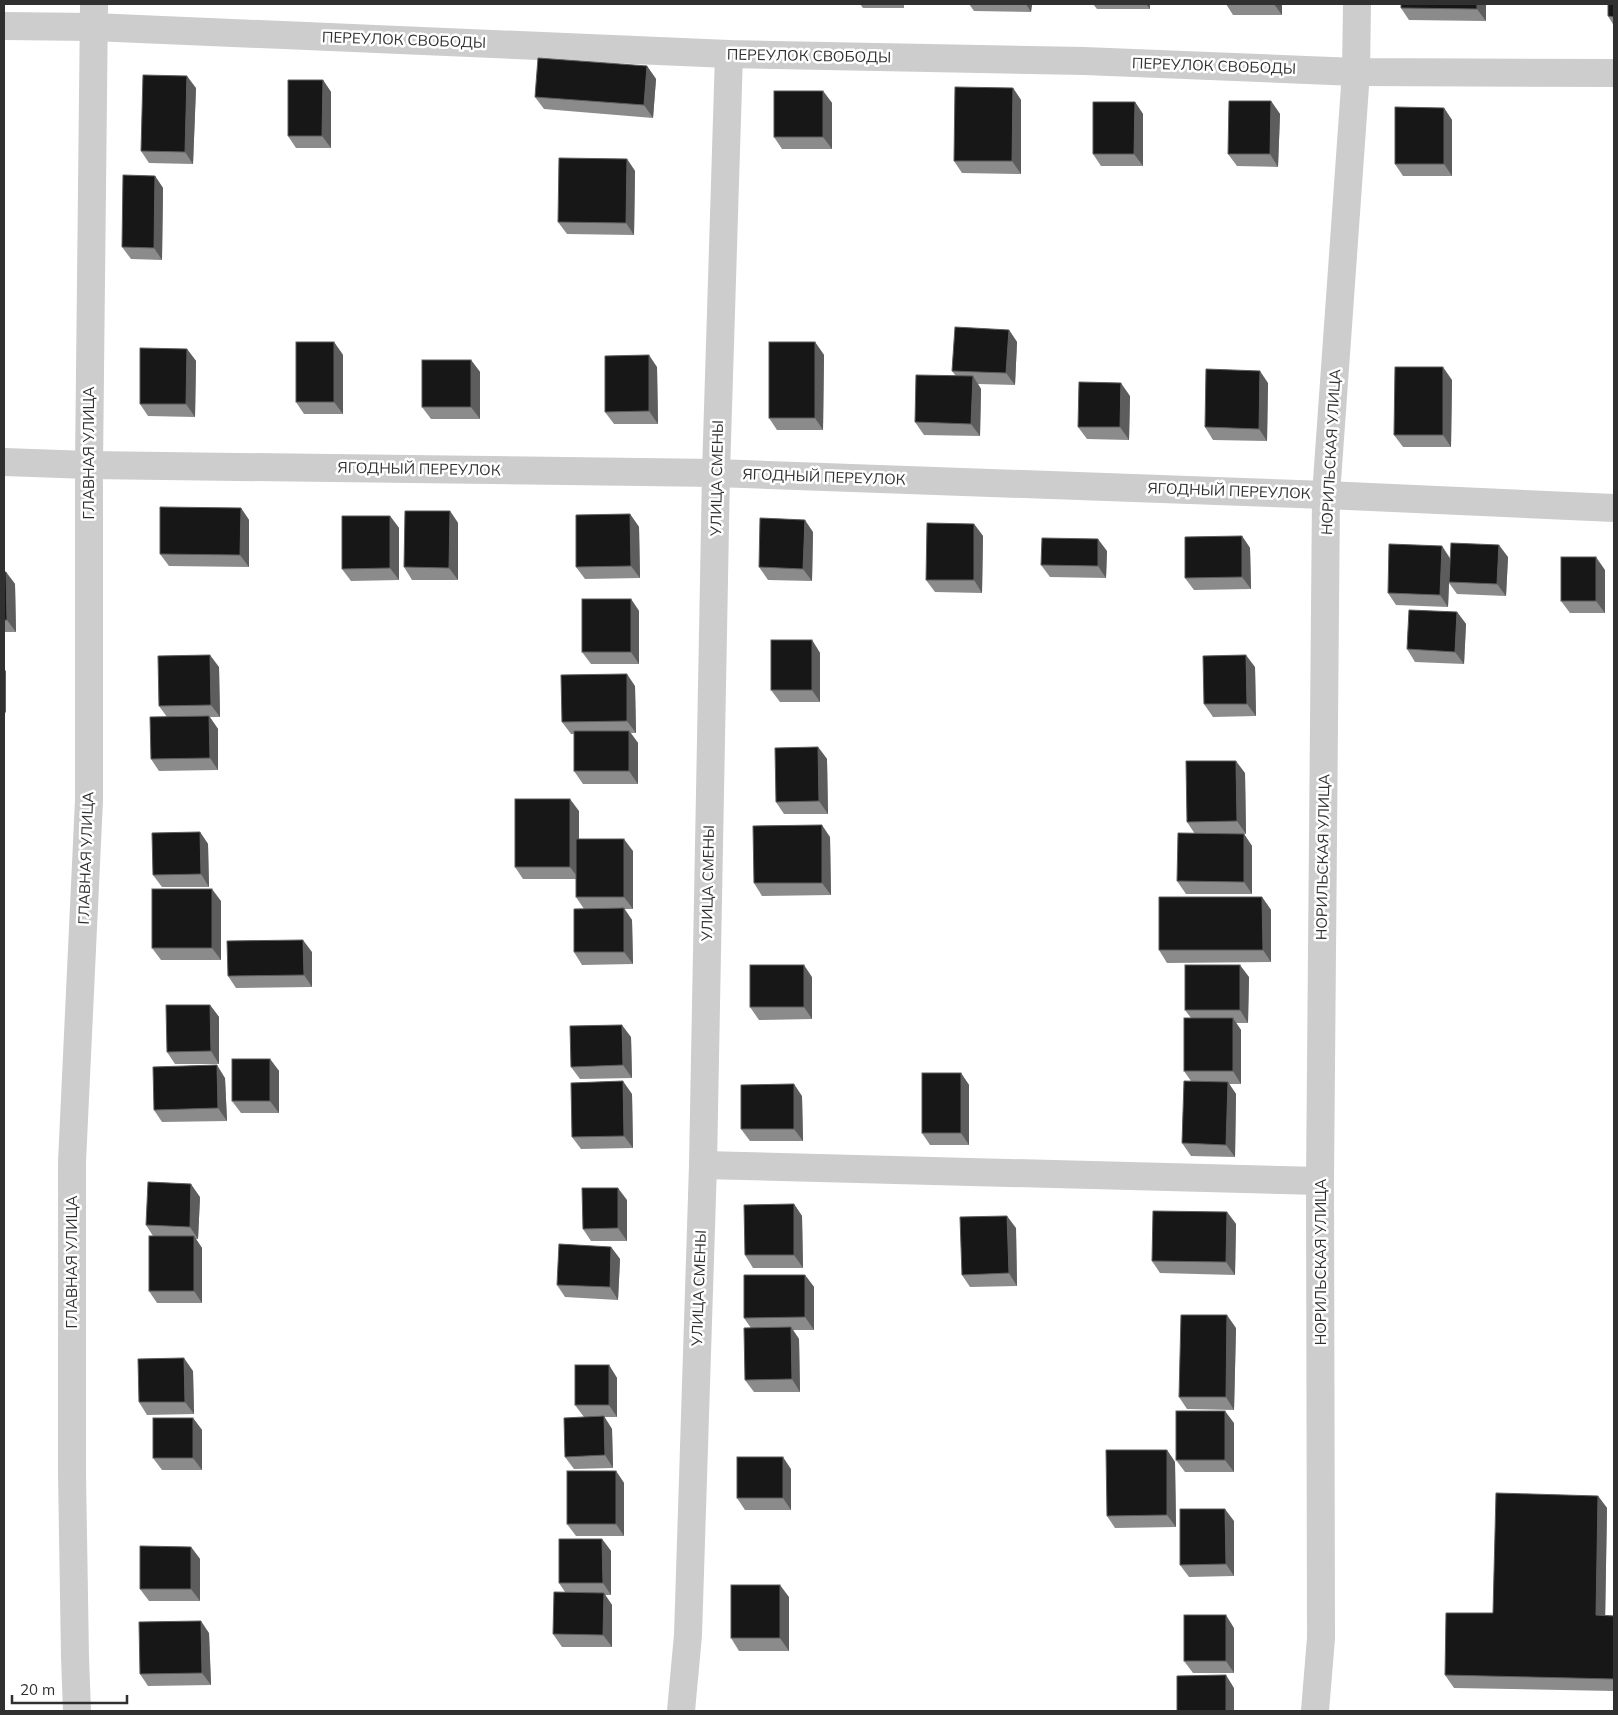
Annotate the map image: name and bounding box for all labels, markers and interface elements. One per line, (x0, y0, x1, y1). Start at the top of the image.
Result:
street label: ПЕРЕУЛОК СВОБОДЫ (322, 27, 486, 52)
street label: ПЕРЕУЛОК СВОБОДЫ (727, 45, 891, 66)
street label: ПЕРЕУЛОК СВОБОДЫ (1132, 53, 1296, 78)
street label: НОРИЛЬСКАЯ УЛИЦА (1317, 368, 1344, 536)
street label: ГЛАВНАЯ УЛИЦА (79, 386, 98, 520)
street label: УЛИЦА СМЕНЫ (706, 420, 727, 537)
street label: ЯГОДНЫЙ ПЕРЕУЛОК (337, 458, 501, 479)
street label: ЯГОДНЫЙ ПЕРЕУЛОК (742, 464, 906, 489)
street label: ЯГОДНЫЙ ПЕРЕУЛОК (1147, 478, 1311, 503)
street label: НОРИЛЬСКАЯ УЛИЦА (1312, 774, 1333, 940)
street label: ГЛАВНАЯ УЛИЦА (74, 791, 97, 925)
street label: УЛИЦА СМЕНЫ (697, 825, 718, 942)
street label: НОРИЛЬСКАЯ УЛИЦА (1311, 1179, 1330, 1345)
street label: ГЛАВНАЯ УЛИЦА (62, 1195, 81, 1329)
street label: УЛИЦА СМЕНЫ (687, 1230, 710, 1347)
scale bar (12, 1672, 128, 1704)
text: 20 m (20, 1680, 55, 1699)

